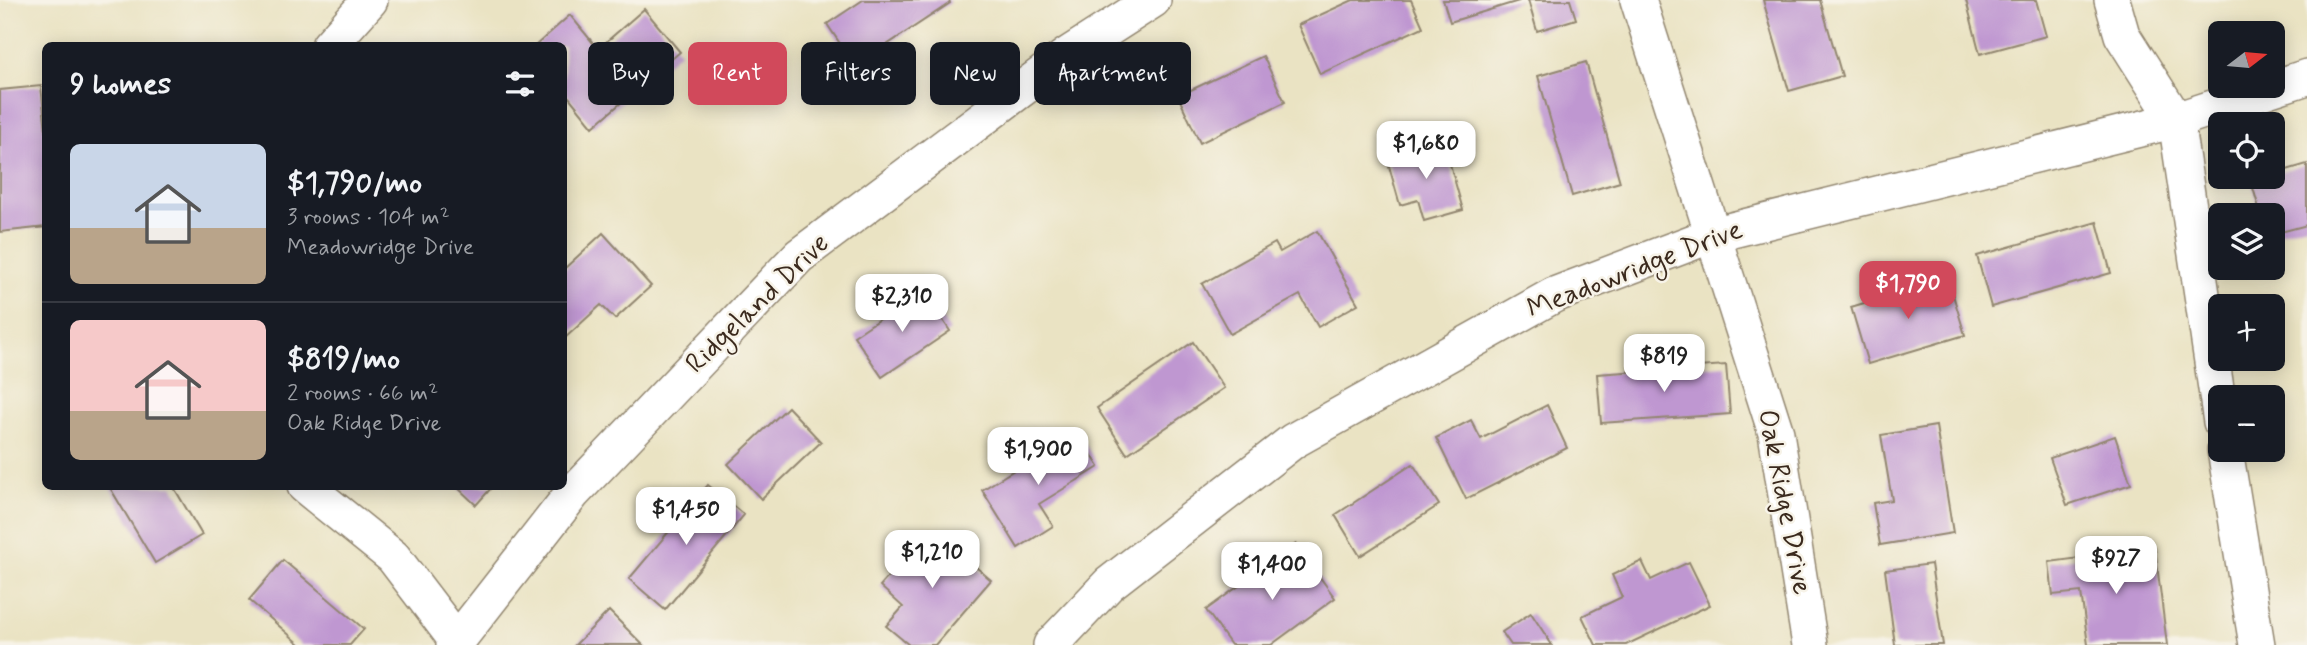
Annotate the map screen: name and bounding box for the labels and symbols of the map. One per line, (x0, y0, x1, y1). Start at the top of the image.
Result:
north arrow (2208, 21, 2286, 98)
pin: $1,680 (1369, 122, 1483, 181)
street label: Meadowridge Drive (1522, 212, 1749, 330)
street label: Ridgeland Drive (678, 226, 839, 384)
pin: $1,790 (1851, 262, 1965, 321)
pin: $2,310 (845, 274, 959, 334)
pin: $819 (1623, 334, 1705, 394)
street label: Oak Ridge Drive (1748, 406, 1820, 598)
pin: $1,900 (981, 428, 1095, 487)
pin: $1,450 (629, 488, 743, 547)
pin: $1,210 (875, 530, 989, 590)
pin: $927 (2075, 536, 2157, 596)
pin: $1,400 (1215, 542, 1329, 602)

